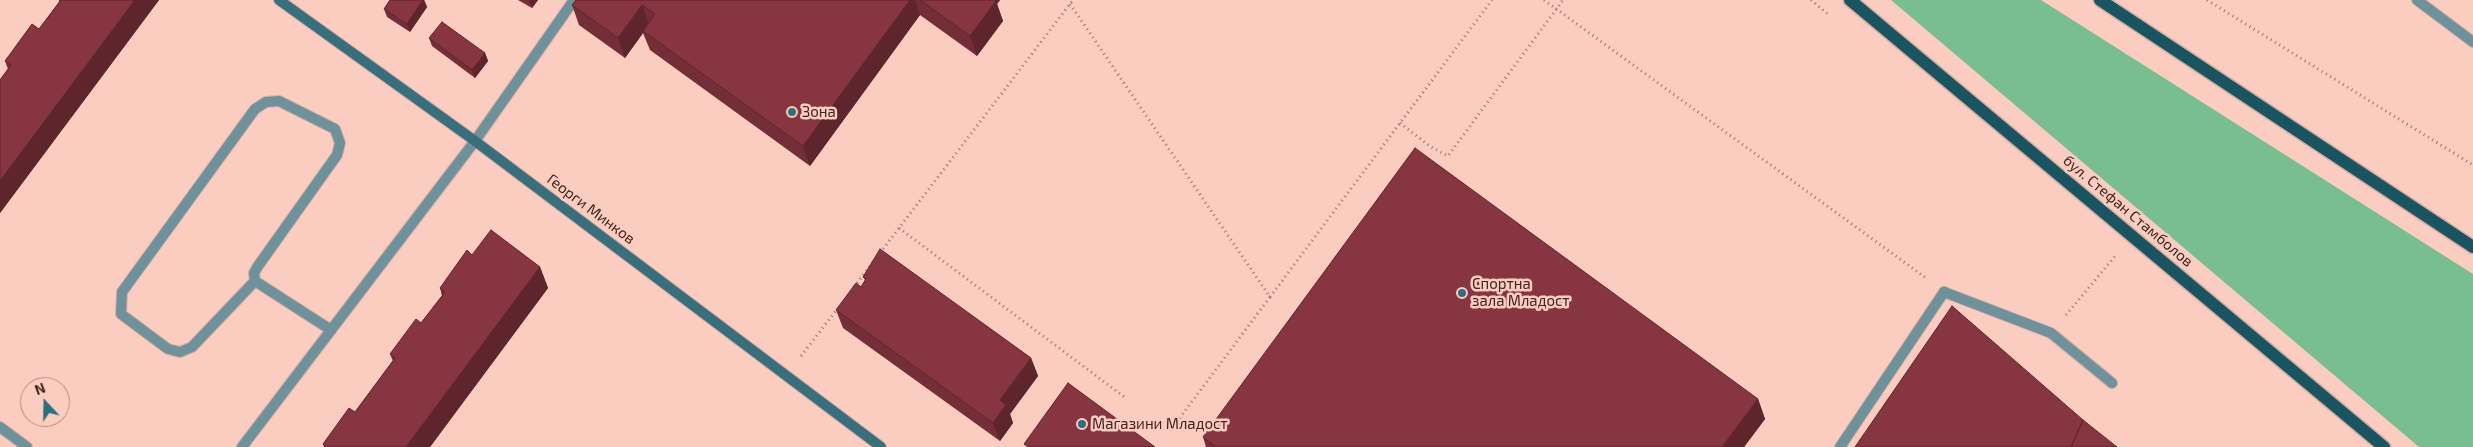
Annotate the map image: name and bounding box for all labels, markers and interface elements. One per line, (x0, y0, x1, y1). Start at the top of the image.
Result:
place label: Зона (802, 103, 836, 121)
marker: Зона (786, 106, 798, 118)
street label: бул. Стефан Стамболов (2059, 151, 2197, 271)
street label: Георги Минков (543, 170, 639, 248)
place label: Спортна зала Младост (1472, 275, 1570, 310)
marker: Спортна зала Младост (1456, 287, 1468, 299)
north arrow (20, 377, 70, 427)
text: N (32, 379, 48, 398)
place label: Магазини Mладост (1092, 415, 1228, 433)
marker: Магазини Mладост (1076, 418, 1088, 430)

